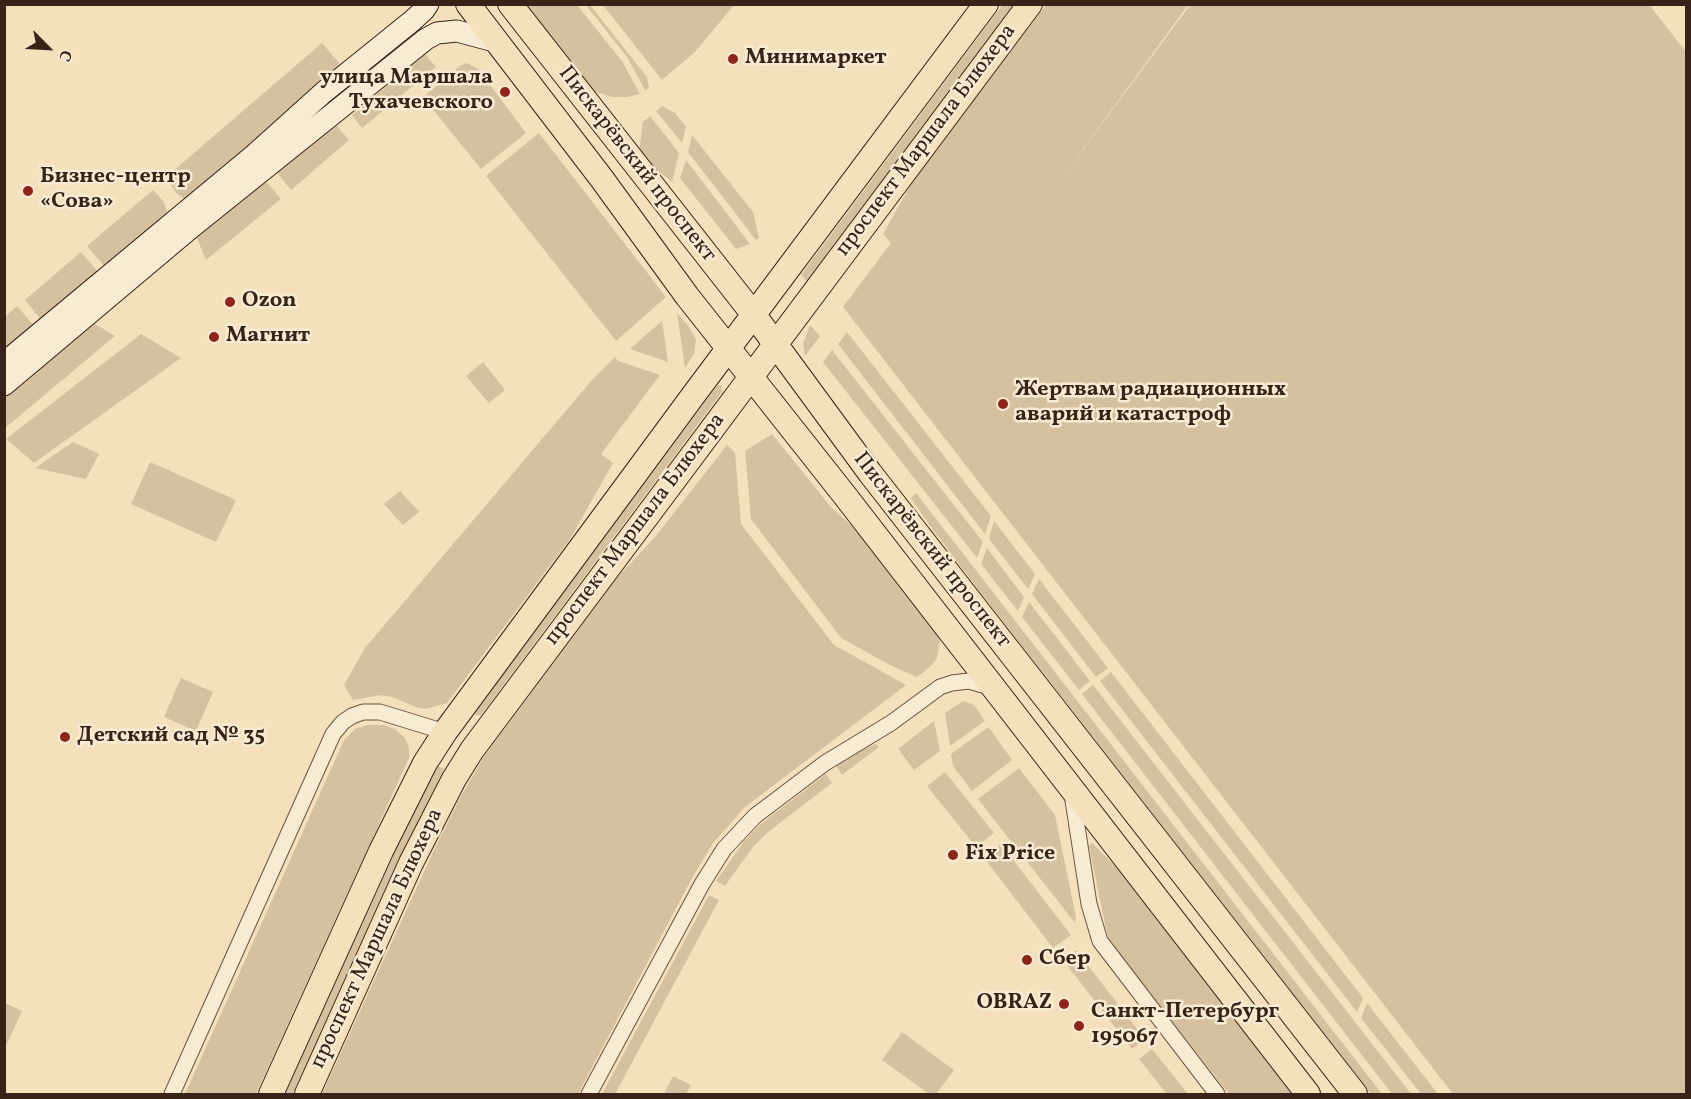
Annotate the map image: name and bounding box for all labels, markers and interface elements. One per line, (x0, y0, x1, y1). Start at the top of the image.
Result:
north arrow (18, 18, 78, 78)
street label: проспект Маршала Блюхера (831, 20, 1023, 262)
text: С (52, 46, 77, 64)
place label: Минимаркет (745, 46, 887, 72)
marker: Минимаркет (726, 52, 740, 66)
street label: Пискарёвский проспект (551, 62, 721, 268)
place label: улица Маршала Тухачевского (320, 66, 493, 118)
marker: улица Маршала Тухачевского (498, 85, 512, 99)
place label: Бизнес-центр «Сова» (40, 165, 191, 216)
marker: Бизнес-центр «Сова» (21, 184, 35, 198)
place label: Ozon (242, 289, 297, 315)
marker: Ozon (223, 295, 237, 309)
place label: Магнит (226, 324, 310, 350)
marker: Магнит (207, 330, 221, 344)
place label: Жертвам радиационных аварий и катастроф (1015, 378, 1286, 430)
marker: Жертвам радиационных аварий и катастроф (996, 397, 1010, 411)
street label: проспект Маршала Блюхера (540, 409, 732, 651)
street label: Пискарёвский проспект (846, 448, 1016, 654)
place label: Детский сад № 35 (77, 724, 265, 750)
marker: Детский сад № 35 (58, 730, 72, 744)
street label: проспект Маршала Блюхера (306, 805, 450, 1073)
place label: Fix Price (965, 842, 1055, 868)
marker: Fix Price (946, 848, 960, 862)
place label: Сбер (1039, 947, 1091, 973)
marker: Сбер (1020, 953, 1034, 967)
place label: OBRAZ (976, 991, 1052, 1017)
marker: OBRAZ (1057, 997, 1071, 1011)
place label: Санкт-Петербург 195067 (1091, 1000, 1279, 1052)
marker: Санкт-Петербург 195067 (1072, 1019, 1086, 1033)

